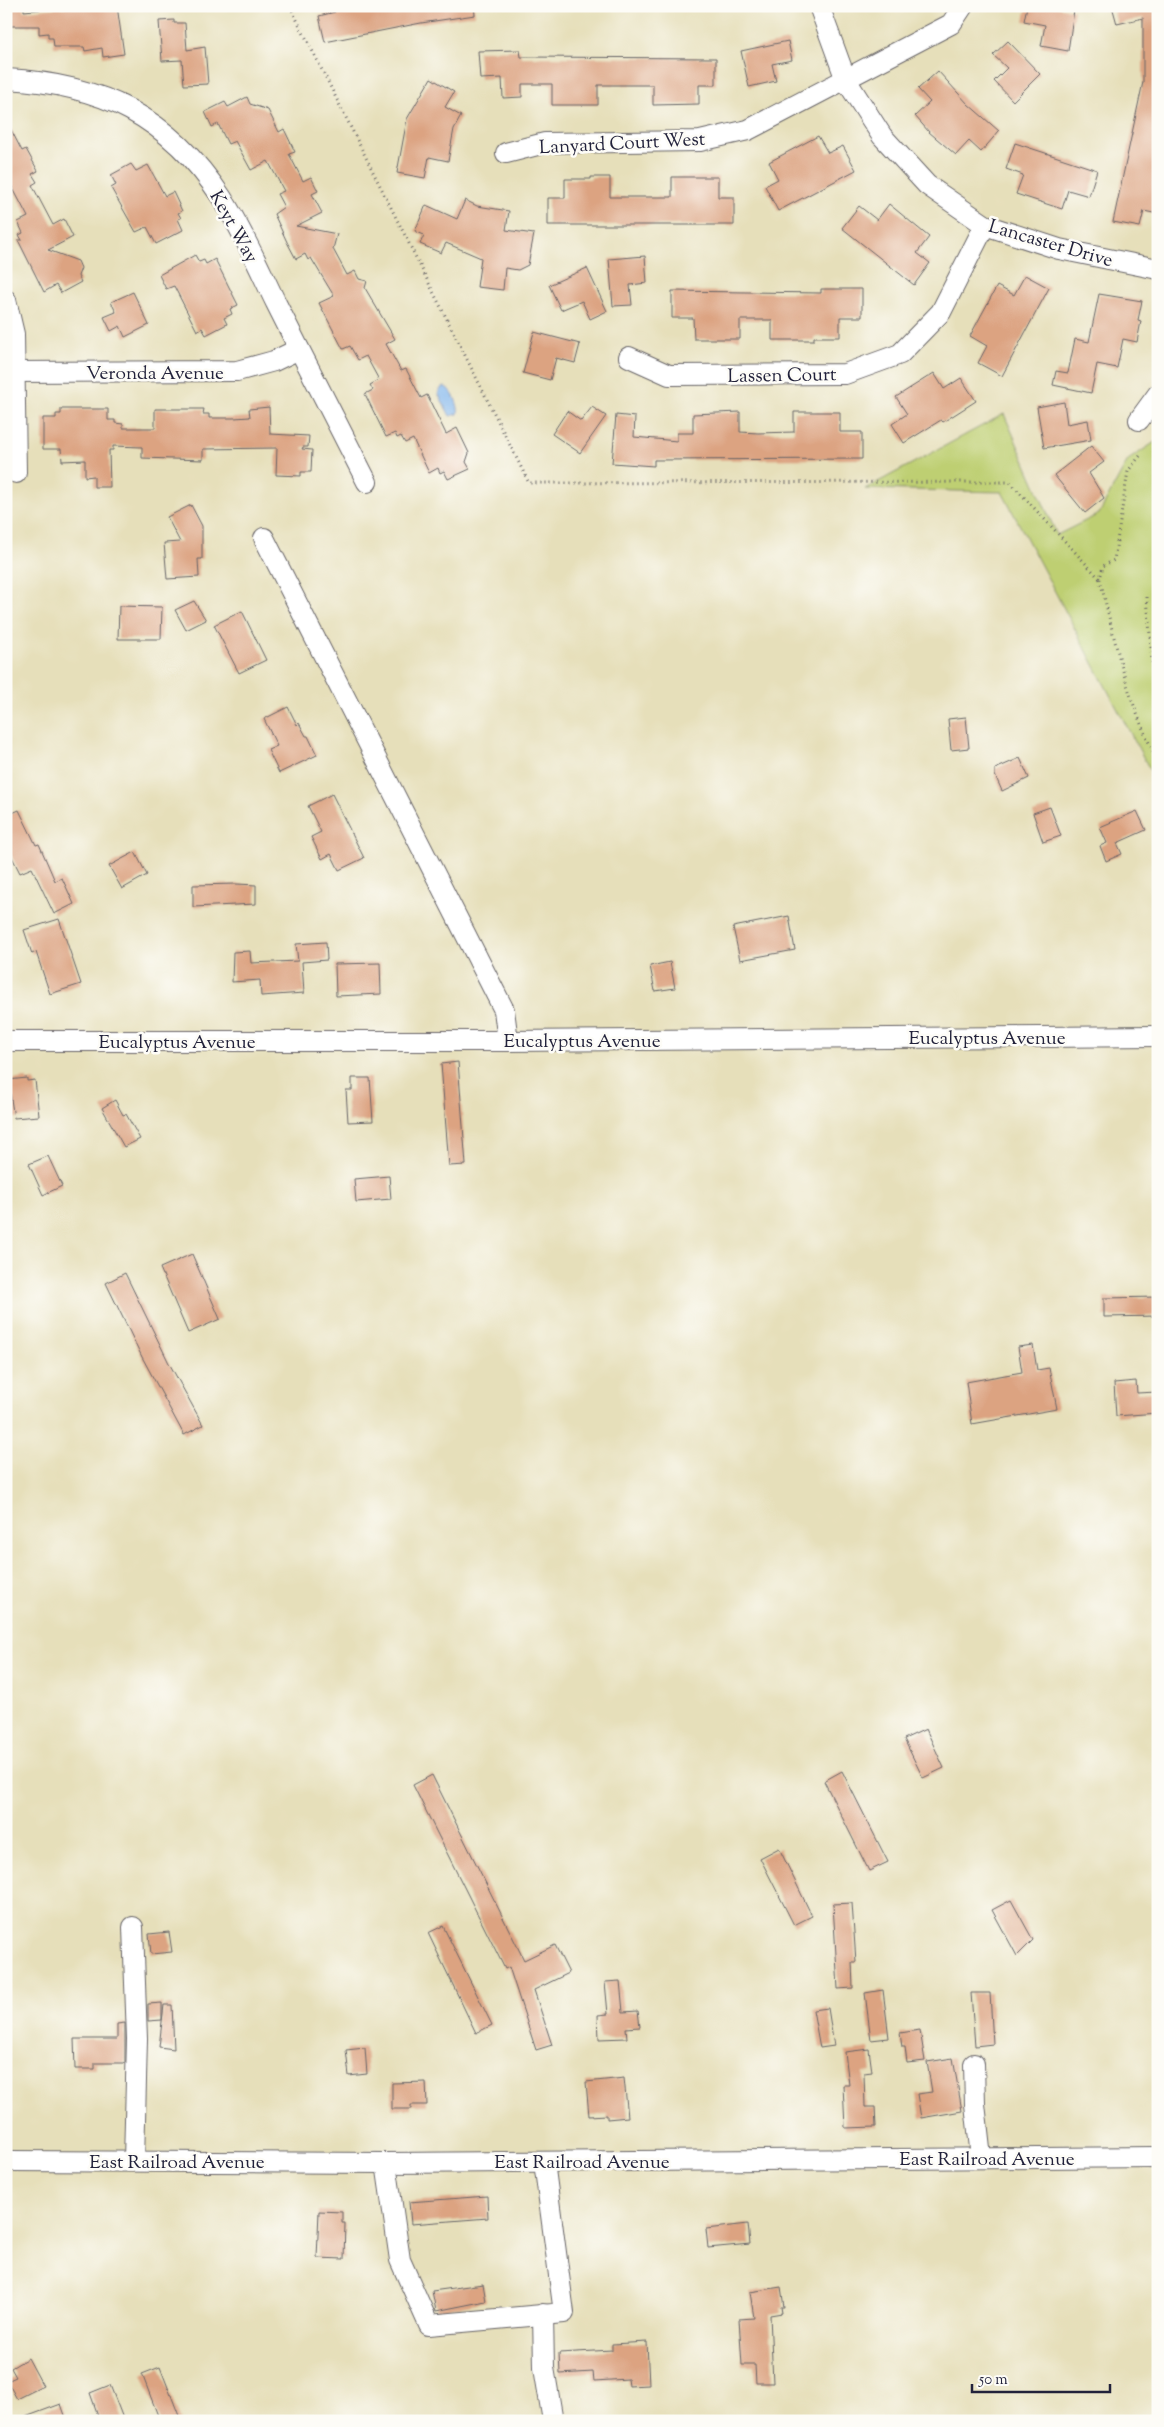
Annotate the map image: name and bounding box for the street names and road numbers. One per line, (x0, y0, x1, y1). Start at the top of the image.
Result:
street label: Lanyard Court West (538, 127, 707, 162)
street label: Keyt Way (202, 186, 264, 269)
street label: Lancaster Drive (985, 214, 1116, 275)
street label: Veronda Avenue (86, 361, 224, 388)
street label: Lassen Court (727, 362, 837, 391)
street label: Eucalyptus Avenue (908, 1026, 1066, 1053)
street label: Eucalyptus Avenue (503, 1029, 661, 1056)
street label: Eucalyptus Avenue (98, 1030, 256, 1057)
street label: East Railroad Avenue (899, 2147, 1075, 2174)
street label: East Railroad Avenue (89, 2150, 265, 2177)
street label: East Railroad Avenue (494, 2150, 670, 2177)

